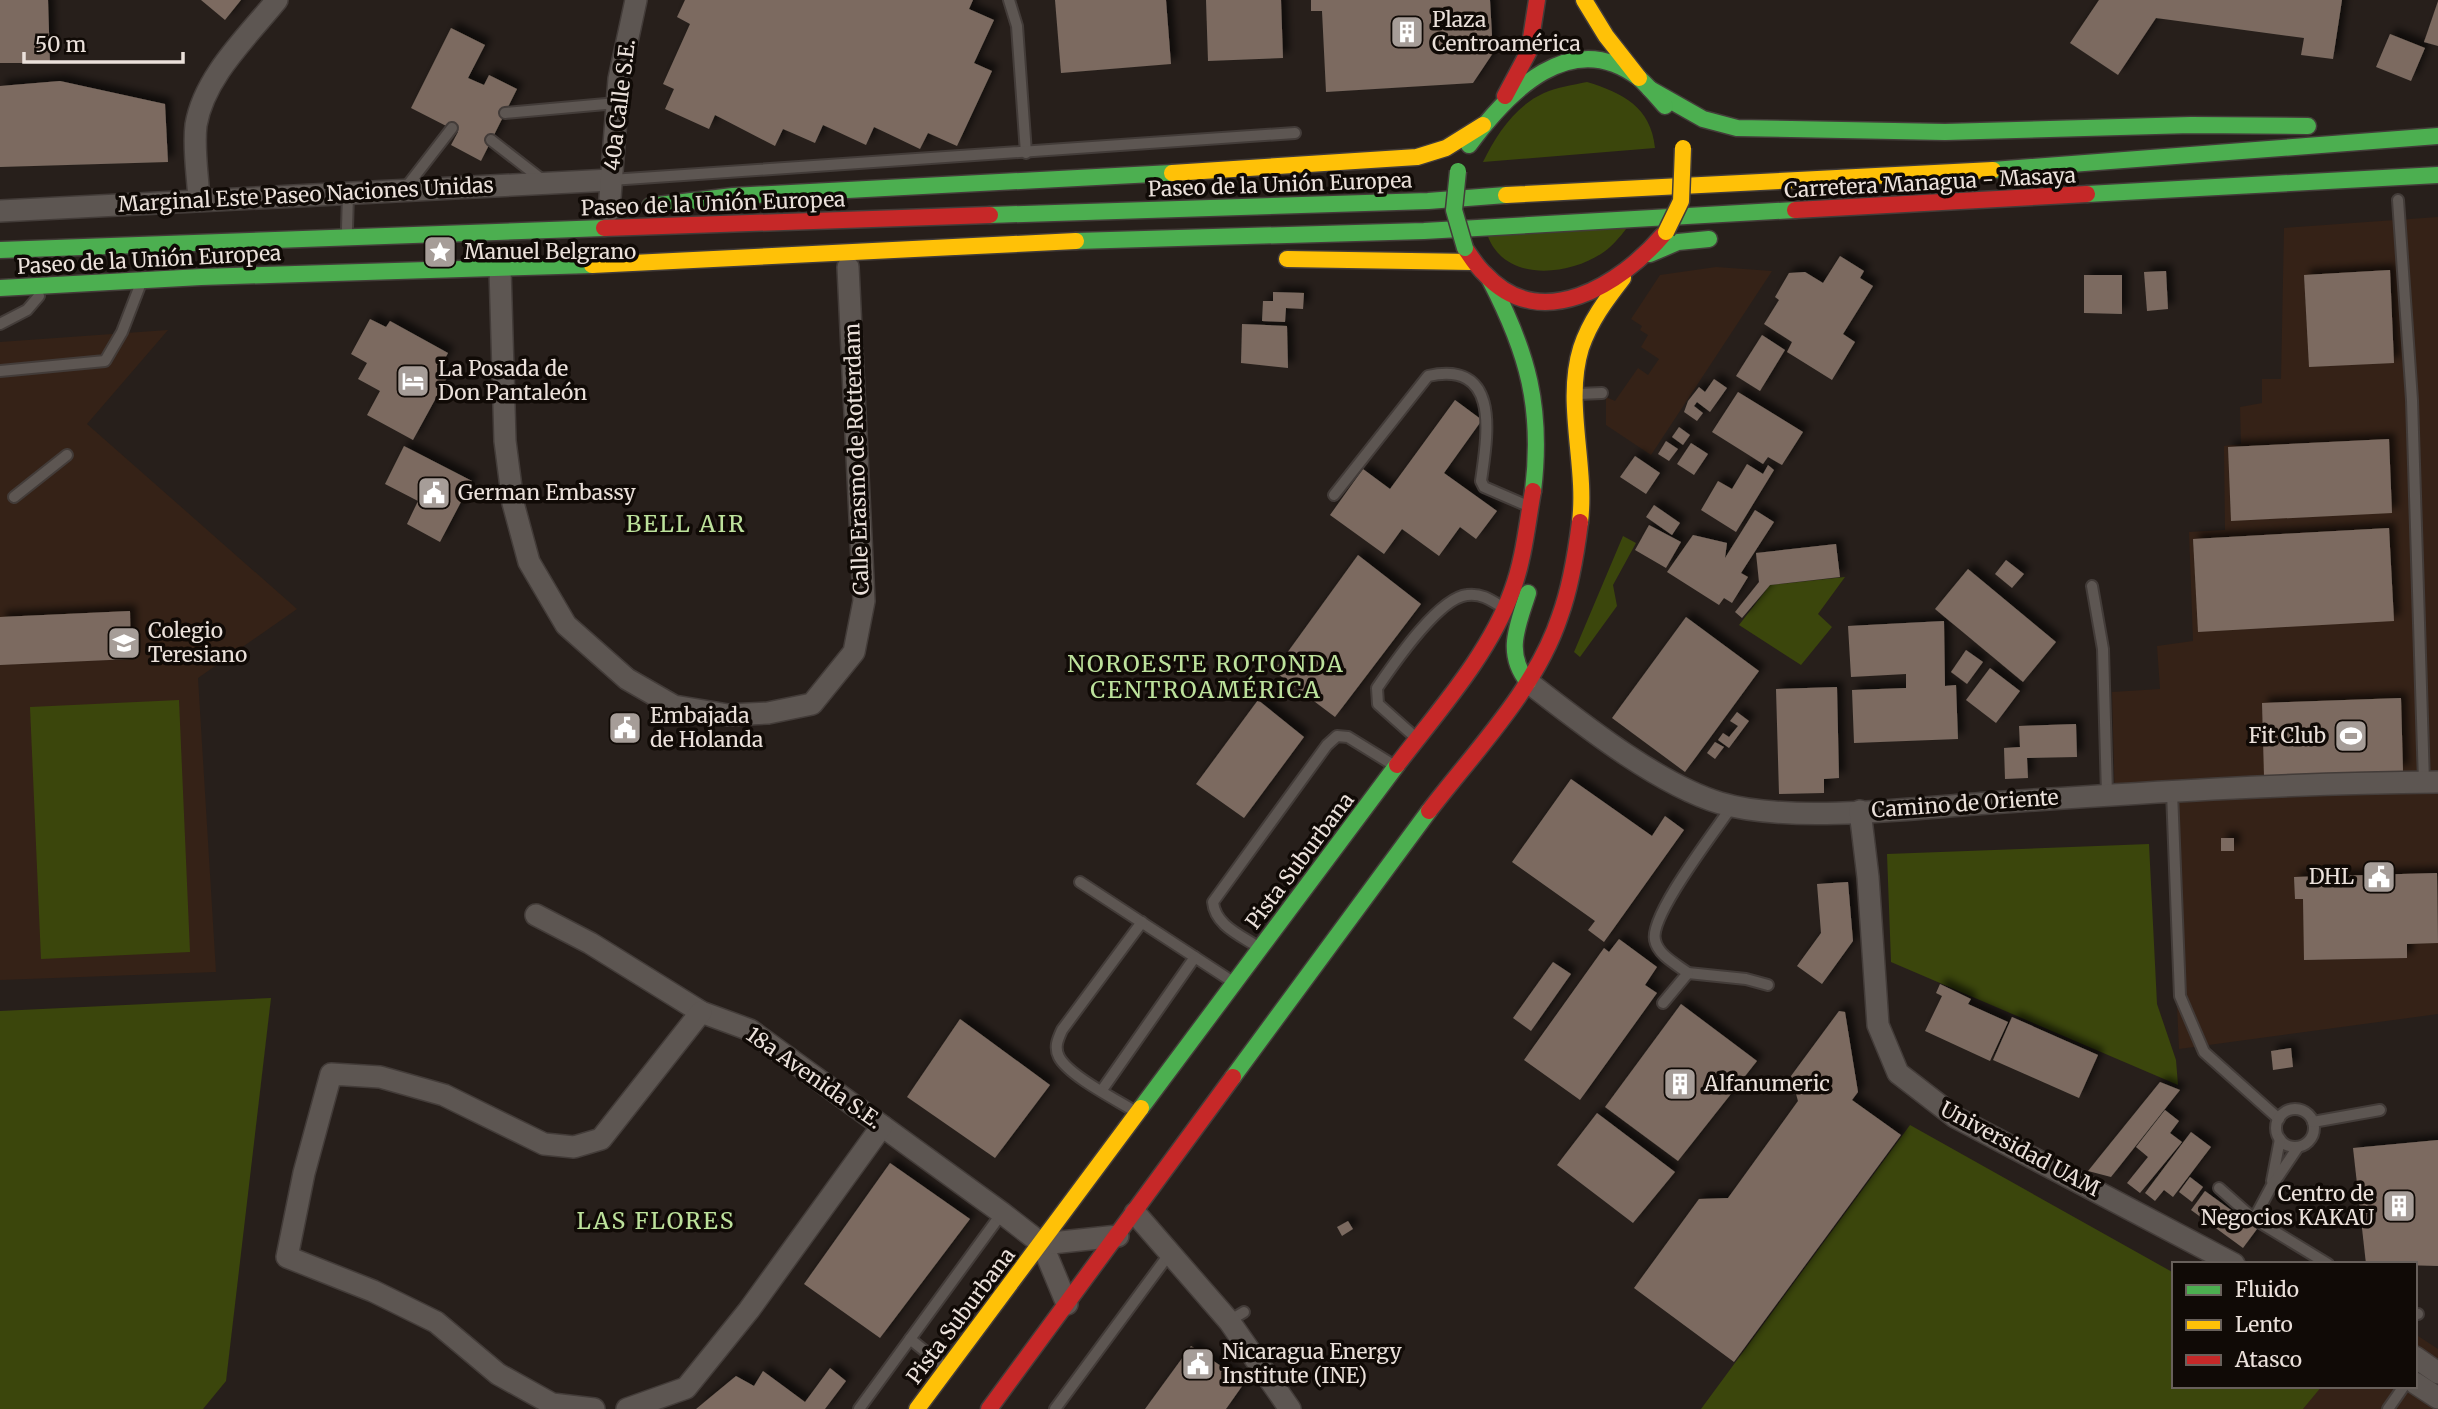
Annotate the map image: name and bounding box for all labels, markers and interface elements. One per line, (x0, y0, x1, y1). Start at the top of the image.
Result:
place label: Plaza Centroamérica (1432, 6, 1581, 57)
building icon: Plaza Centroamérica (1388, 13, 1426, 51)
scale bar (24, 21, 184, 65)
text: 50 m (35, 31, 86, 58)
street label: 40a Calle S.E. (598, 38, 641, 172)
street label: Carretera Managua - Masaya (1783, 161, 2077, 204)
street label: Paseo de la Unión Europea (1147, 166, 1413, 203)
street label: Marginal Este Paseo Naciones Unidas (118, 171, 494, 218)
street label: Paseo de la Unión Europea (580, 185, 846, 222)
place icon: Manuel Belgrano (421, 233, 459, 271)
place label: Manuel Belgrano (464, 238, 636, 265)
street label: Paseo de la Unión Europea (16, 239, 282, 280)
street label: Calle Erasmo de Rotterdam (838, 322, 875, 596)
place label: La Posada de Don Pantaleón (438, 355, 587, 406)
hotel icon: La Posada de Don Pantaleón (394, 362, 432, 400)
public building icon: German Embassy (415, 474, 453, 512)
place label: German Embassy (458, 479, 637, 506)
district label: BELL AIR (626, 509, 746, 538)
place label: Colegio Teresiano (148, 617, 247, 668)
school or university icon: Colegio Teresiano (105, 624, 143, 662)
district label: NOROESTE ROTONDA CENTROAMÉRICA (1067, 649, 1345, 704)
place label: Embajada de Holanda (650, 702, 763, 753)
public building icon: Embajada de Holanda (606, 709, 644, 747)
sports icon: Fit Club (2332, 717, 2370, 755)
place label: Fit Club (2248, 722, 2326, 749)
street label: Camino de Oriente (1871, 783, 2059, 824)
street label: Pista Suburbana (1239, 787, 1360, 934)
public building icon: DHL (2360, 858, 2398, 896)
place label: DHL (2309, 863, 2354, 890)
street label: 18a Avenida S.E. (741, 1021, 887, 1134)
building icon: Alfanumeric (1661, 1065, 1699, 1103)
place label: Alfanumeric (1703, 1070, 1830, 1097)
street label: Universidad UAM (1936, 1095, 2105, 1202)
place label: Centro de Negocios KAKAU (2201, 1180, 2374, 1231)
building icon: Centro de Negocios KAKAU (2380, 1187, 2418, 1225)
district label: LAS FLORES (577, 1206, 735, 1235)
street label: Pista Suburbana (900, 1242, 1021, 1389)
legend (2172, 1262, 2417, 1388)
text: Fluido (2235, 1276, 2299, 1303)
text: Lento (2235, 1311, 2293, 1338)
place label: Nicaragua Energy Institute (INE) (1222, 1338, 1403, 1389)
public building icon: Nicaragua Energy Institute (INE) (1179, 1345, 1217, 1383)
text: Atasco (2234, 1346, 2302, 1373)

